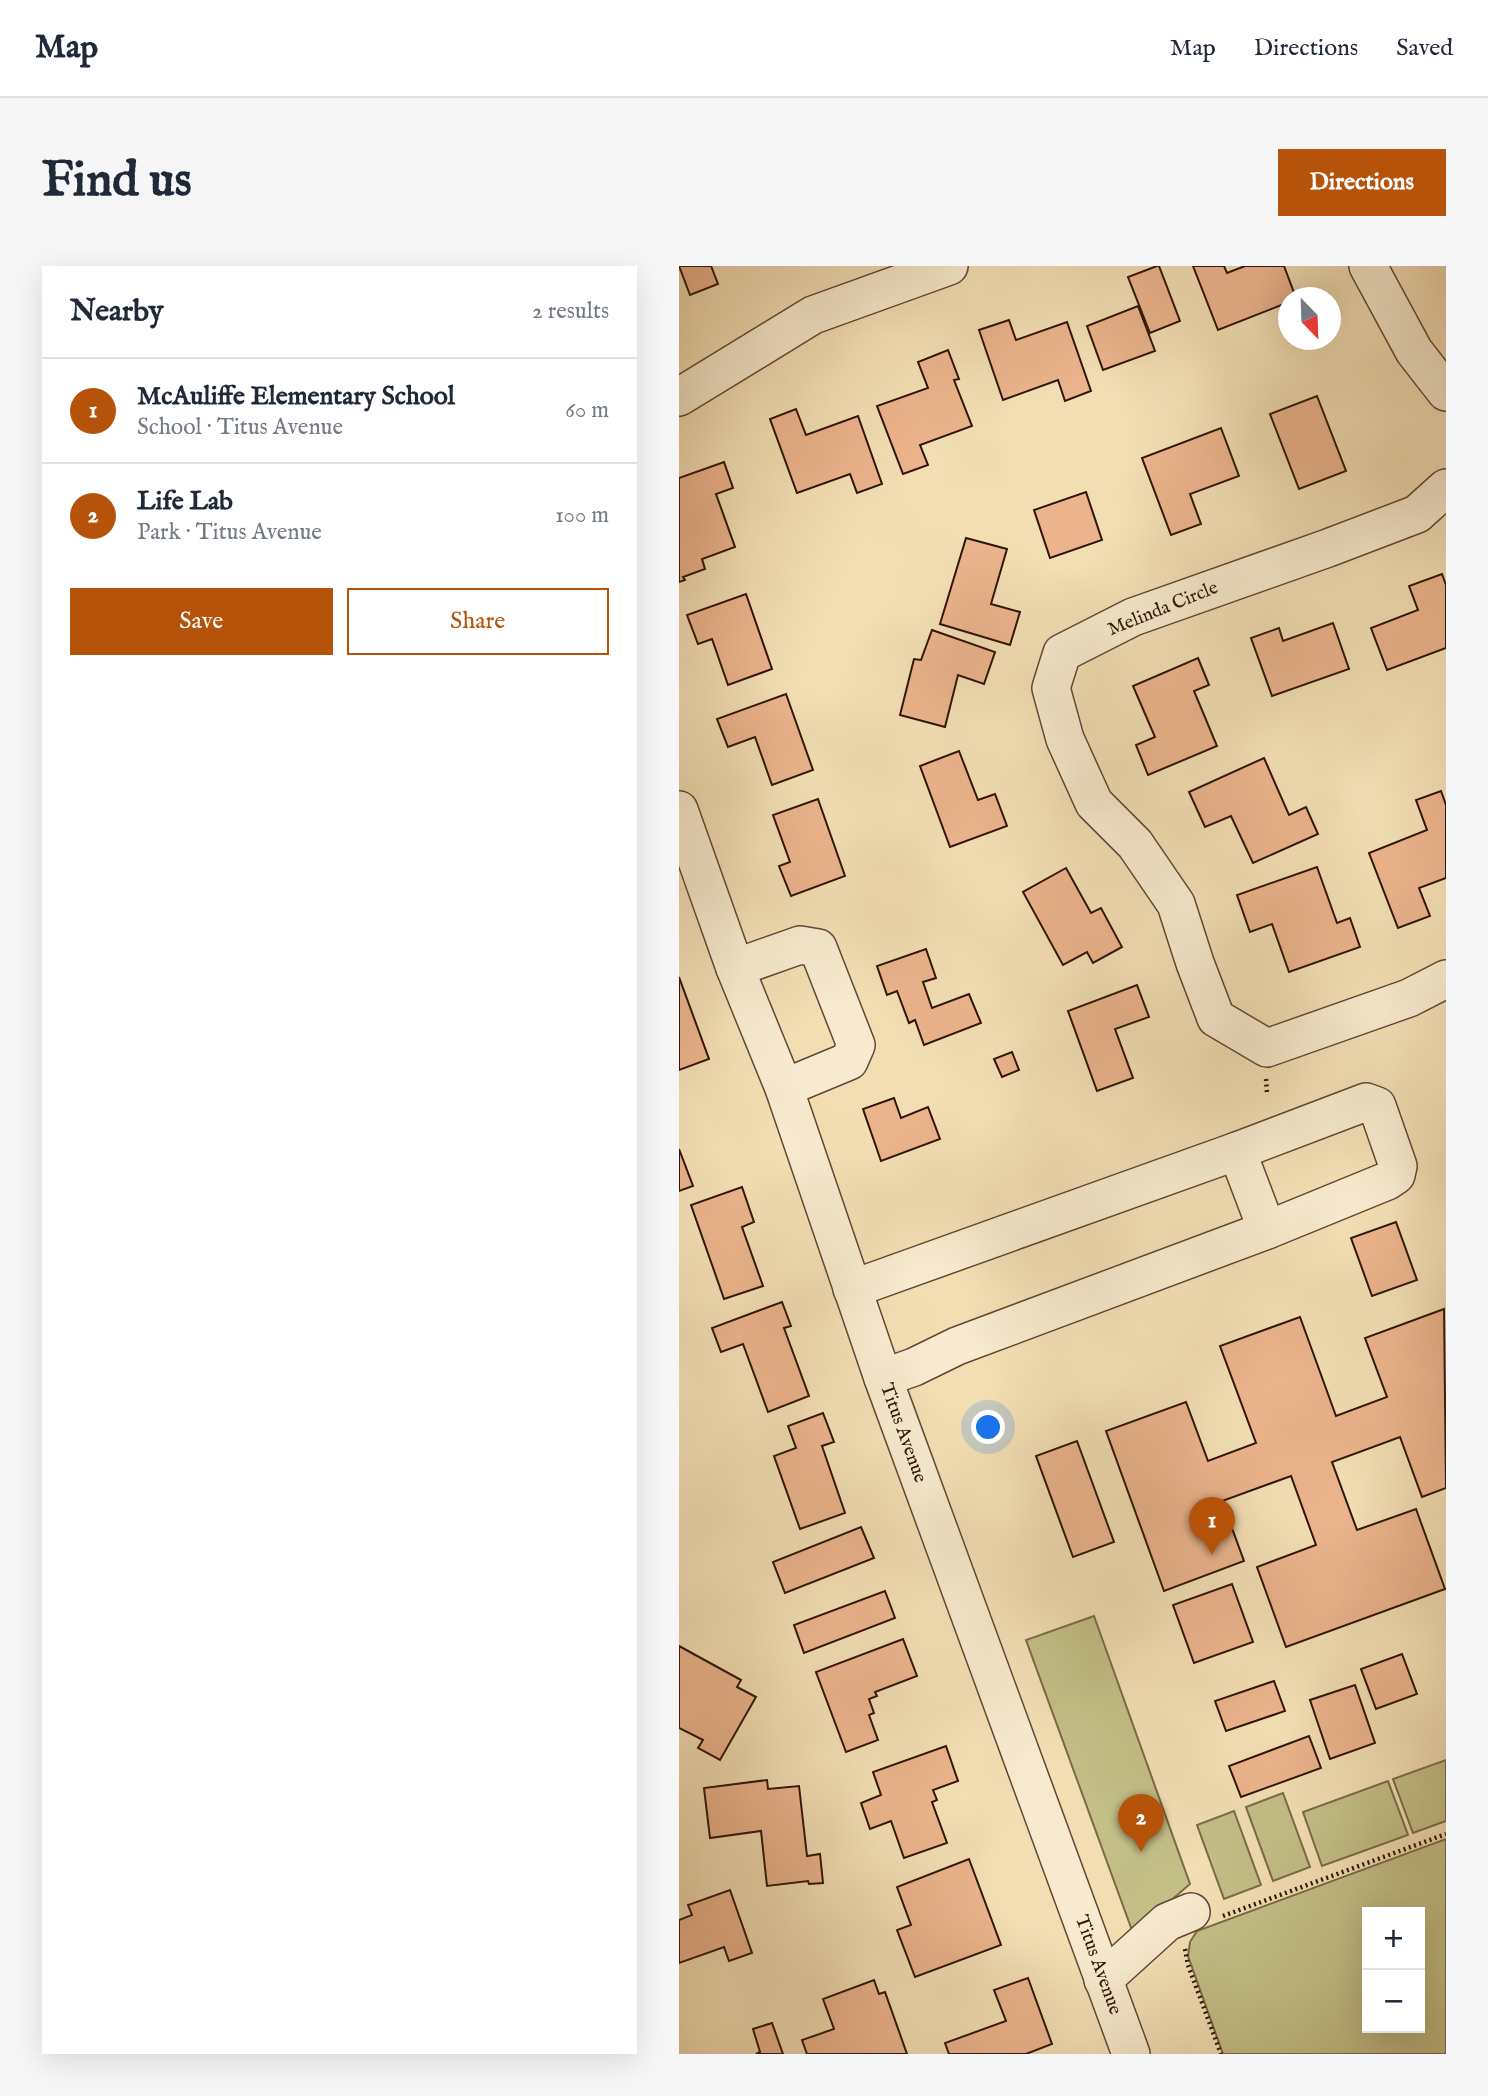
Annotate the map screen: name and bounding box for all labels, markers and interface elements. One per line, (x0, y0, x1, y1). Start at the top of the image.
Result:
text: Map (35, 27, 98, 69)
text: Map (1170, 33, 1216, 64)
text: Directions (1254, 33, 1358, 64)
text: Saved (1396, 33, 1453, 64)
button: Directions (1278, 149, 1446, 216)
text: Find us (42, 151, 192, 213)
north arrow (1278, 287, 1341, 350)
text: Nearby (70, 293, 163, 331)
text: 2 results (532, 297, 609, 326)
text: McAuliffe Elementary School (137, 380, 455, 413)
text: 1 (89, 396, 97, 425)
text: 60 m (565, 396, 609, 425)
text: School · Titus Avenue (137, 413, 343, 442)
text: Life Lab (137, 485, 233, 518)
text: 2 (88, 501, 98, 530)
text: 100 m (555, 501, 609, 530)
text: Park · Titus Avenue (137, 518, 322, 547)
street label: Melinda Circle (1104, 576, 1222, 642)
button: Save (70, 588, 333, 655)
button: Share (347, 588, 609, 655)
street label: Titus Avenue (874, 1380, 932, 1486)
your location (971, 1410, 1005, 1444)
pin: 1 (1189, 1497, 1235, 1555)
pin: 2 (1118, 1794, 1164, 1852)
map controls (1362, 1907, 1425, 2033)
button: + (1362, 1907, 1425, 1970)
street label: Titus Avenue (1069, 1912, 1127, 2018)
button: − (1362, 1970, 1425, 2033)

